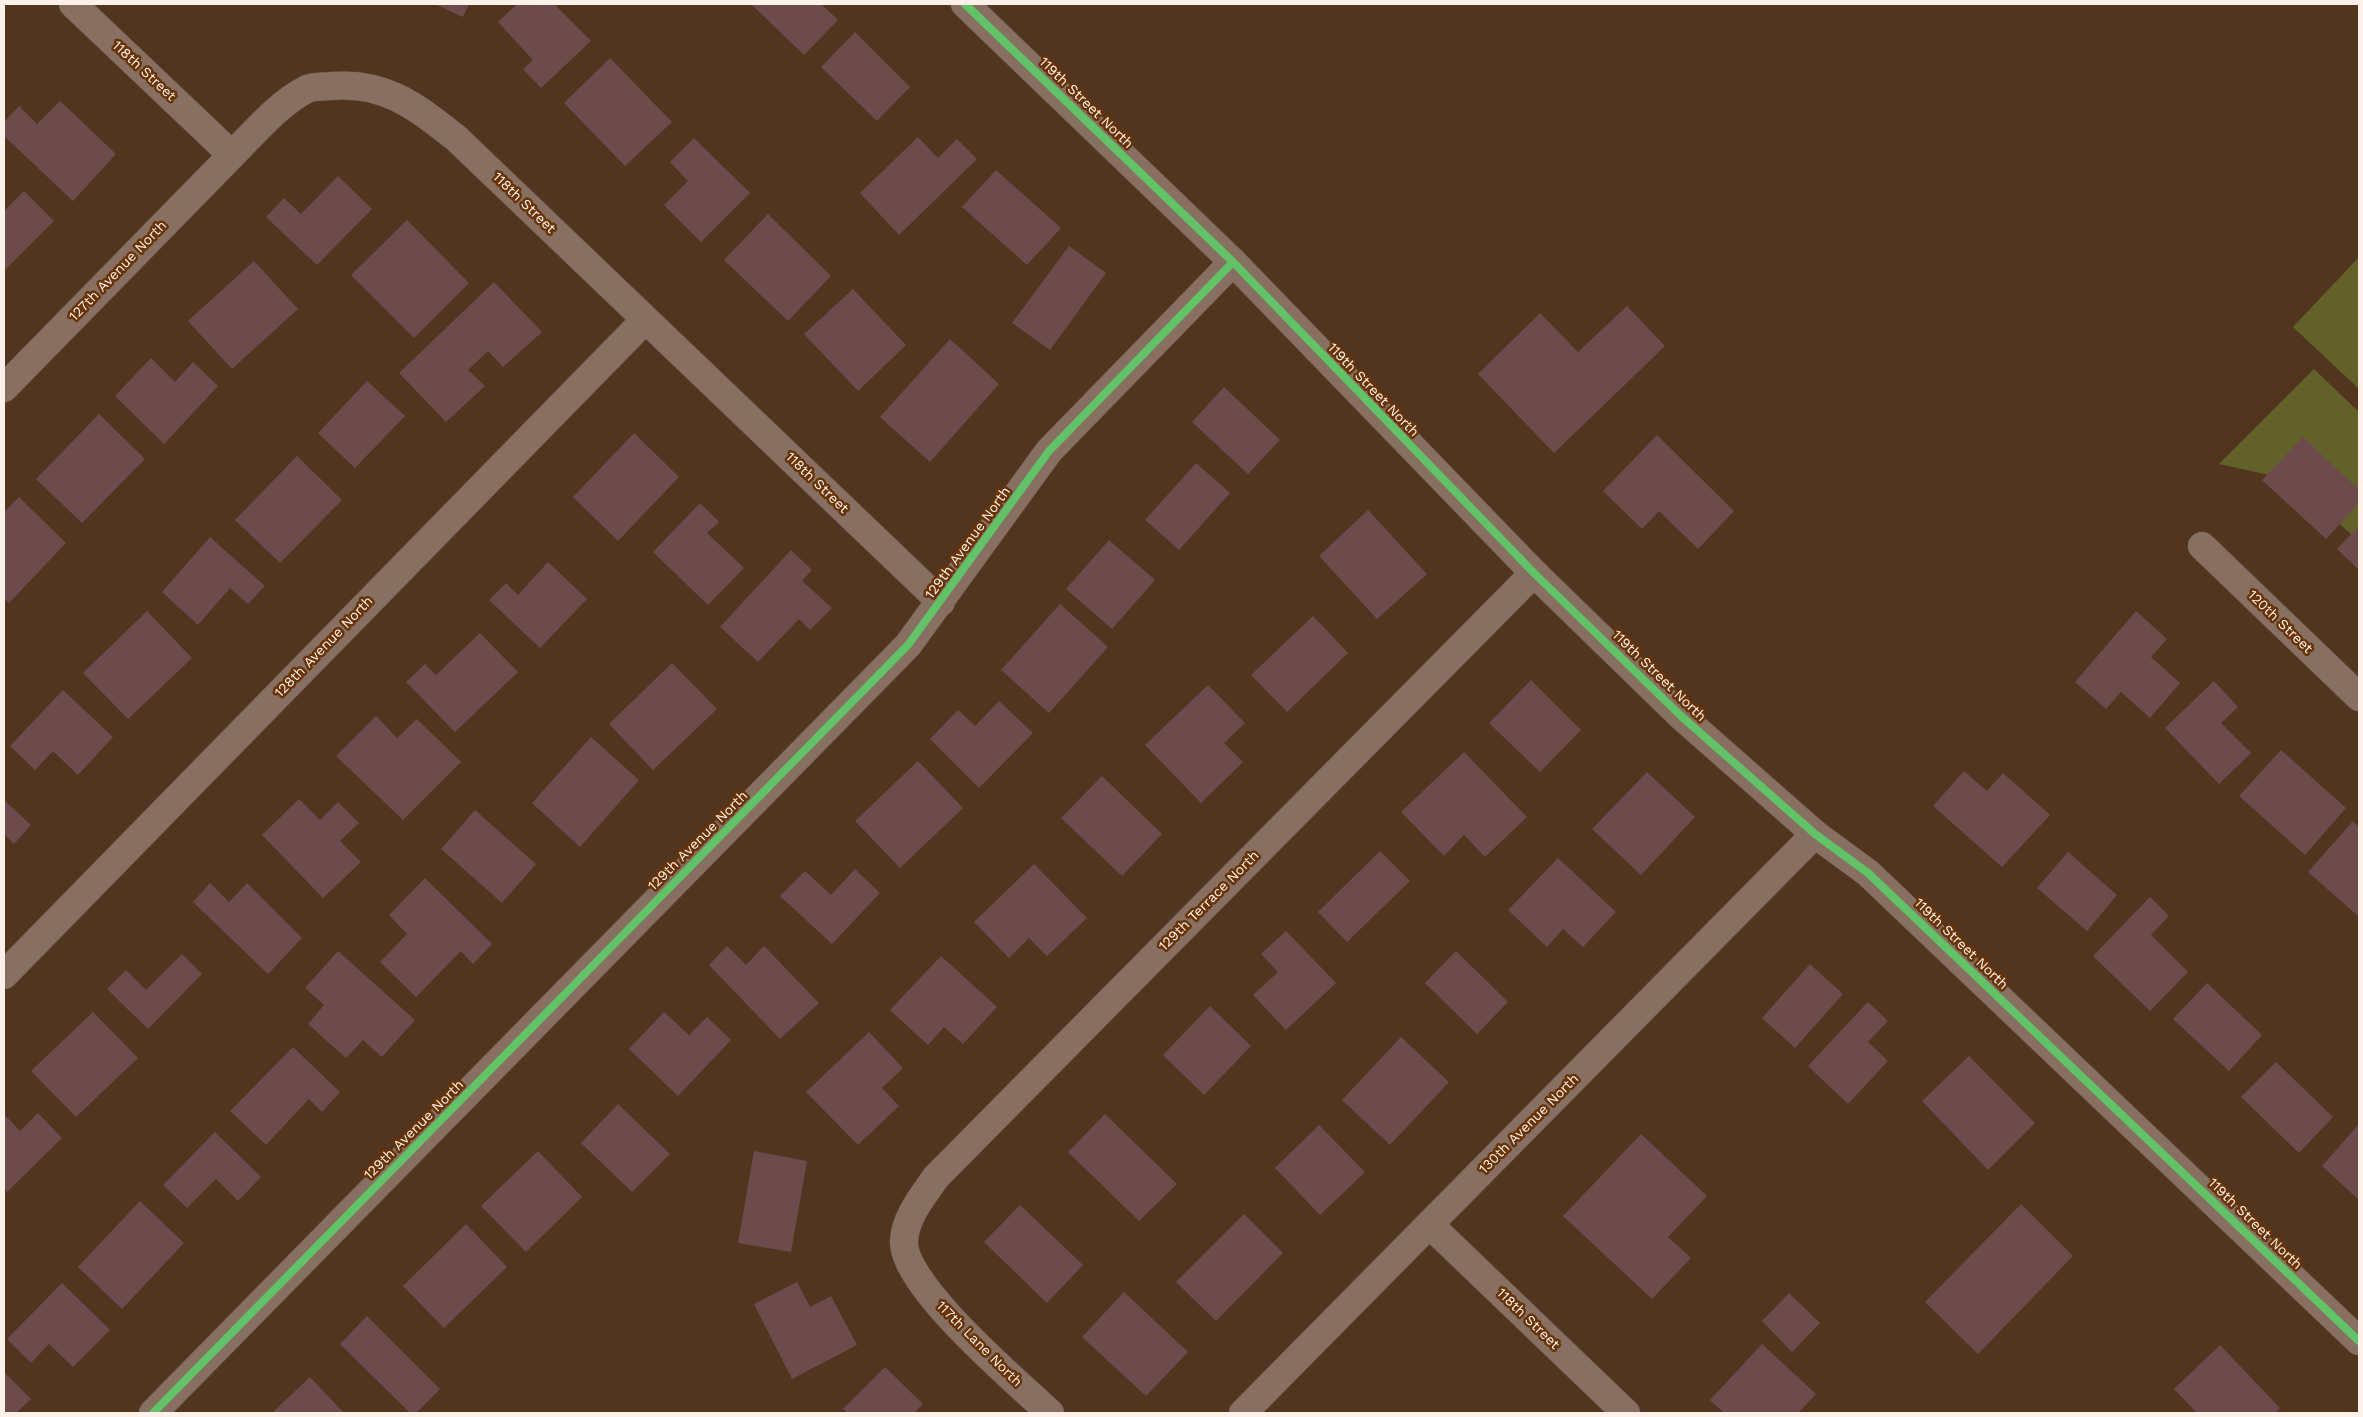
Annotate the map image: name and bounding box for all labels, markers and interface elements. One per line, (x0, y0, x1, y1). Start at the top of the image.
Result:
street label: 118th Street (109, 37, 179, 105)
street label: 119th Street North (1036, 54, 1136, 152)
street label: 118th Street (489, 169, 559, 237)
street label: 127th Avenue North (66, 217, 170, 325)
street label: 119th Street North (1324, 340, 1422, 440)
street label: 118th Street (782, 449, 852, 517)
street label: 129th Avenue North (922, 484, 1014, 602)
street label: 120th Street (2244, 587, 2316, 657)
street label: 128th Avenue North (271, 593, 377, 701)
street label: 119th Street North (1609, 627, 1709, 725)
street label: 129th Avenue North (645, 788, 751, 894)
street label: 129th Terrace North (1155, 847, 1263, 955)
street label: 119th Street North (1911, 895, 2011, 993)
street label: 130th Avenue North (1476, 1071, 1582, 1177)
street label: 129th Avenue North (361, 1077, 467, 1183)
street label: 119th Street North (2205, 1175, 2305, 1273)
street label: 118th Street (1493, 1285, 1563, 1353)
street label: 117th Lane North (933, 1298, 1025, 1390)

